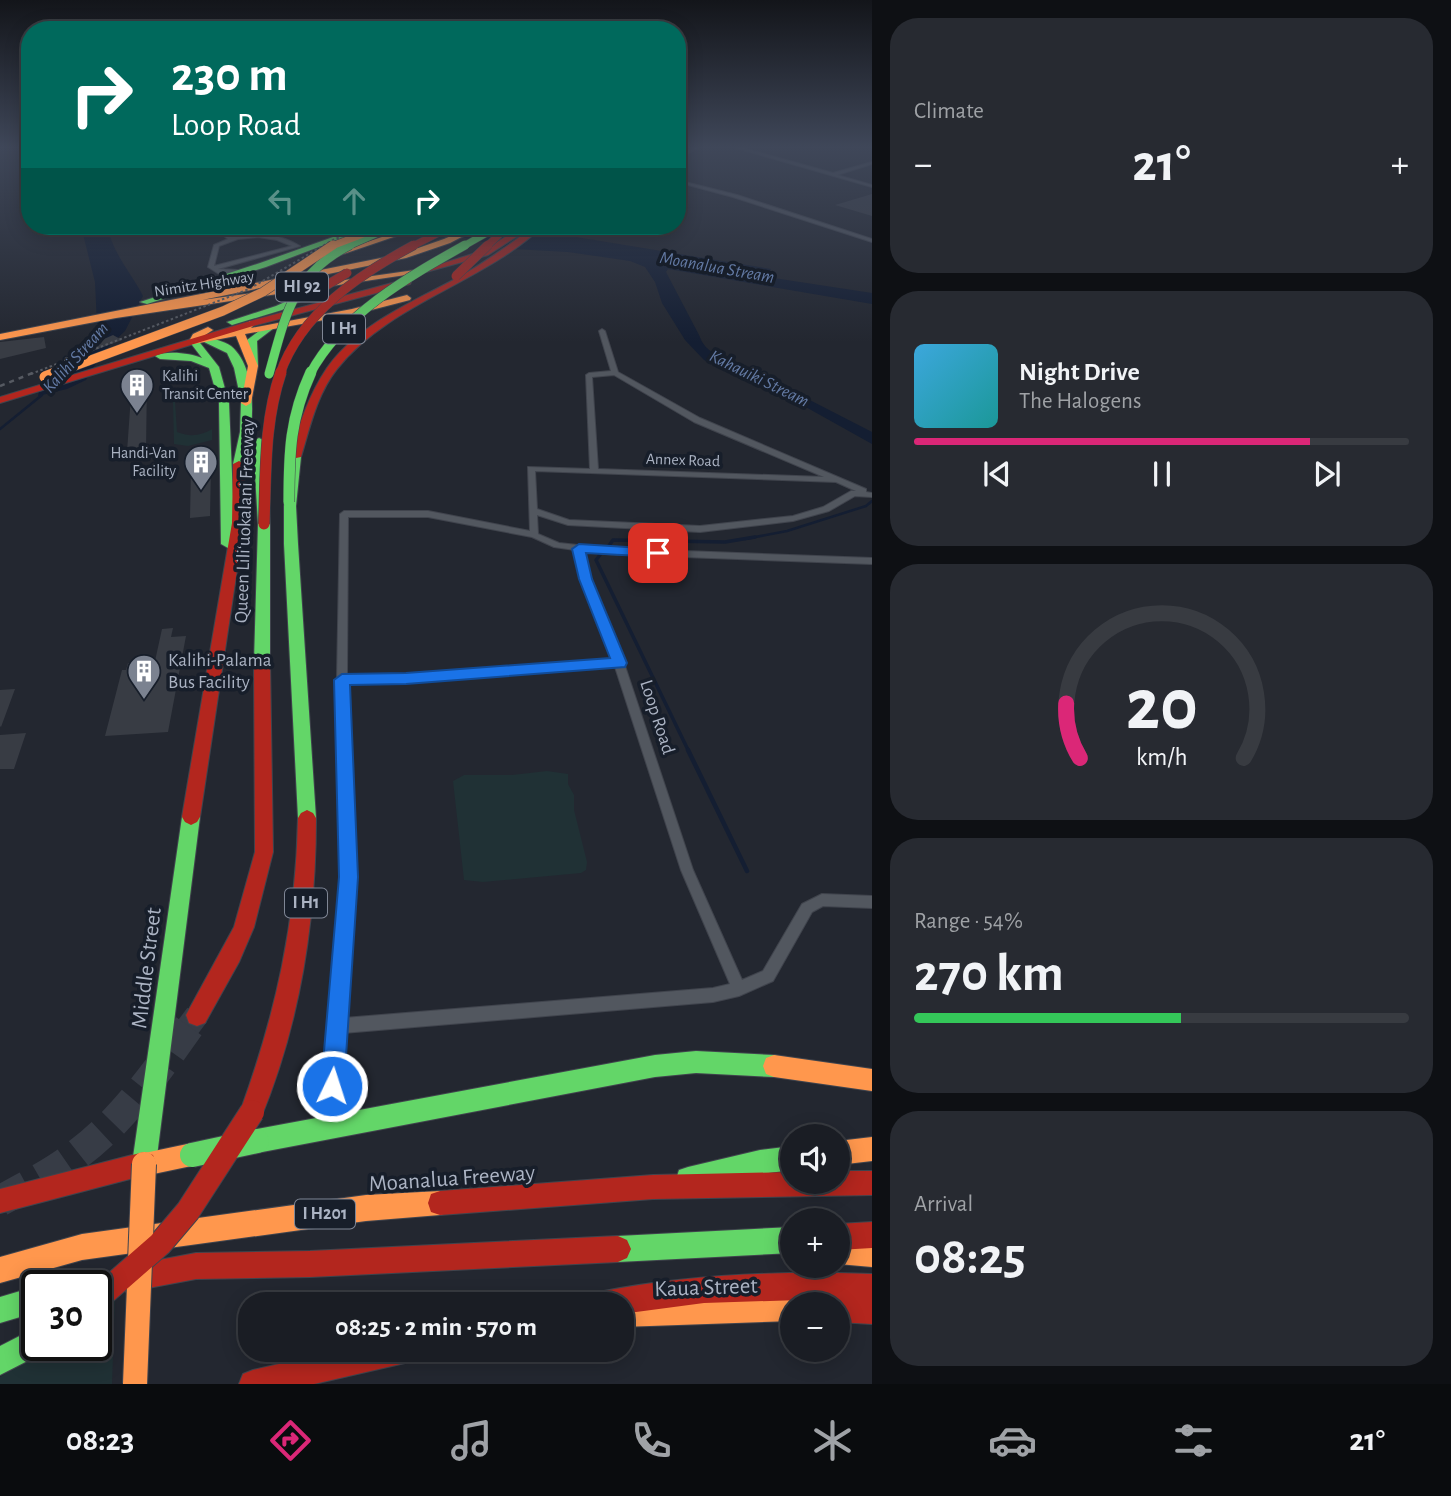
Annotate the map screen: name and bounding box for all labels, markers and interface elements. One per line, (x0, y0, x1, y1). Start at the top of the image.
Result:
icon: right (56, 49, 147, 140)
text: 230 m (171, 51, 288, 100)
text: Climate (914, 100, 984, 123)
text: Loop Road (171, 109, 301, 141)
text: 21° (1132, 138, 1191, 190)
text: − (914, 146, 932, 184)
text: + (1391, 146, 1409, 184)
icon: left (262, 182, 300, 220)
icon: ahead (335, 182, 373, 220)
icon: right (408, 182, 446, 220)
water label: Moanalua Stream (658, 249, 776, 287)
street label: Nimitz Highway (153, 268, 255, 301)
road number: HI 92 (276, 272, 328, 302)
road number: I H1 (323, 314, 365, 344)
water label: Kalihi Stream (40, 319, 112, 397)
water label: Kahauiki Stream (707, 347, 811, 411)
text: Night Drive (1019, 359, 1140, 385)
building icon: Kalihi Transit Center (118, 366, 156, 415)
place label: Kalihi Transit Center (162, 368, 249, 402)
text: The Halogens (1019, 390, 1141, 413)
street label: Queen Liliʻuokalani Freeway (232, 419, 258, 623)
building icon: Handi-Van Facility (182, 443, 220, 492)
place label: Handi-Van Facility (110, 445, 176, 480)
street label: Annex Road (646, 451, 720, 469)
icon: previous (978, 455, 1016, 493)
icon: pause (1143, 455, 1181, 493)
icon: next (1308, 455, 1346, 493)
pin (628, 523, 688, 583)
icon: arrive (639, 534, 677, 572)
place label: Kalihi-Palama Bus Facility (168, 651, 272, 692)
building icon: Kalihi-Palama Bus Facility (125, 652, 163, 701)
text: 20 (1125, 670, 1198, 743)
street label: Loop Road (636, 677, 678, 757)
text: km/h (1136, 745, 1187, 770)
road number: I H1 (285, 888, 327, 918)
street label: Middle Street (128, 906, 166, 1030)
text: Range · 54% (914, 910, 1023, 933)
text: 270 km (914, 948, 1064, 1000)
position arrow (295, 1049, 369, 1123)
map controls (780, 1124, 850, 1362)
button: sound (780, 1124, 850, 1194)
street label: Moanalua Freeway (368, 1162, 536, 1196)
text: Arrival (914, 1193, 973, 1216)
road number: I H201 (295, 1199, 355, 1228)
button: + (780, 1208, 850, 1278)
text: 08:25 (914, 1231, 1026, 1283)
speed limit sign: 30 (21, 1270, 112, 1361)
street label: Kaua Street (654, 1275, 759, 1301)
button: − (780, 1292, 850, 1362)
text: 08:25 · 2 min · 570 m (335, 1314, 537, 1340)
icon: directions (266, 1416, 315, 1465)
icon: music (447, 1416, 496, 1465)
icon: phone (627, 1416, 676, 1465)
icon: climate (808, 1416, 857, 1465)
icon: car (988, 1416, 1037, 1465)
icon: filters (1169, 1416, 1218, 1465)
text: 08:23 (66, 1424, 134, 1456)
text: 21° (1349, 1424, 1385, 1456)

